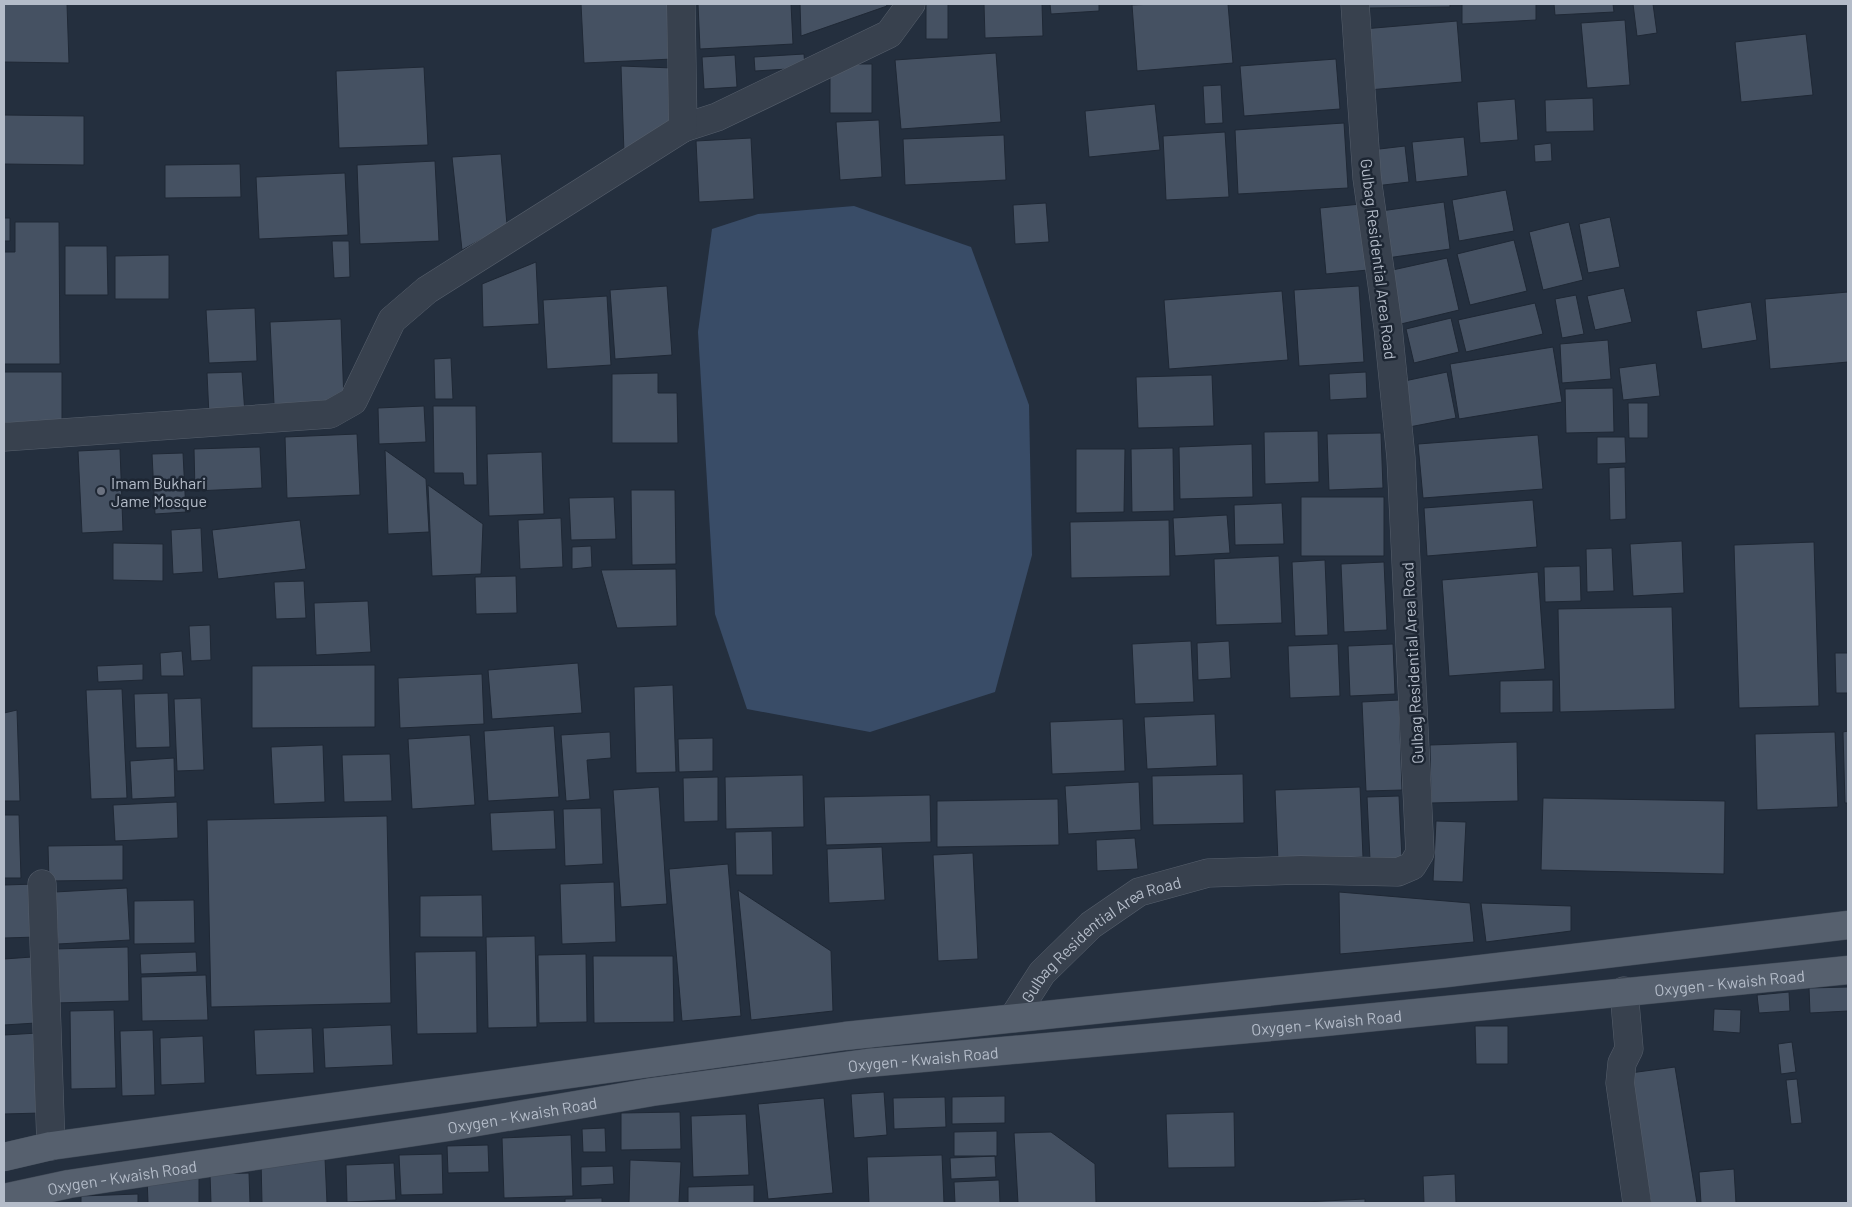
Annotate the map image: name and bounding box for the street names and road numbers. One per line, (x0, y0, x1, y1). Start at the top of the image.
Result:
street label: Gulbag Residential Area Road (1357, 158, 1401, 360)
street label: Gulbag Residential Area Road (1397, 562, 1427, 764)
street label: Gulbag Residential Area Road (1016, 871, 1183, 1006)
street label: Oxygen - Kwaish Road (1653, 965, 1806, 999)
street label: Oxygen - Kwaish Road (1250, 1005, 1403, 1038)
street label: Oxygen - Kwaish Road (847, 1042, 999, 1075)
street label: Oxygen - Kwaish Road (446, 1092, 598, 1136)
street label: Oxygen - Kwaish Road (45, 1155, 198, 1198)

